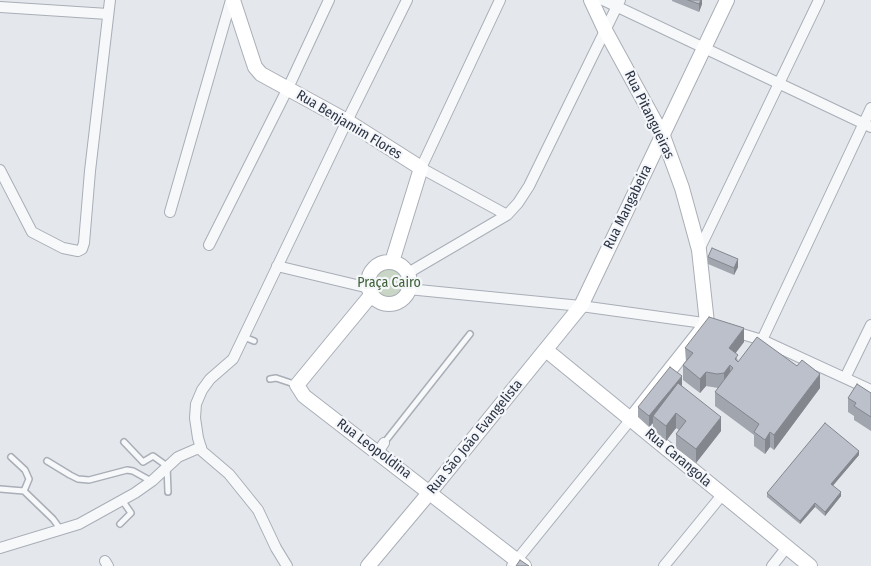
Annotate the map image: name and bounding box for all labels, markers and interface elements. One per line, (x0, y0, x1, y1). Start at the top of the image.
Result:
street label: Rua Pitangueiras (620, 68, 678, 162)
street label: Rua Benjamim Flores (293, 87, 405, 163)
street label: Rua Mangabeira (600, 162, 656, 252)
park label: Praça Cairo (357, 275, 421, 291)
street label: Rua São João Evangelista (424, 376, 526, 498)
street label: Rua Leopoldina (333, 416, 415, 482)
street label: Rua Carangola (641, 425, 715, 491)

